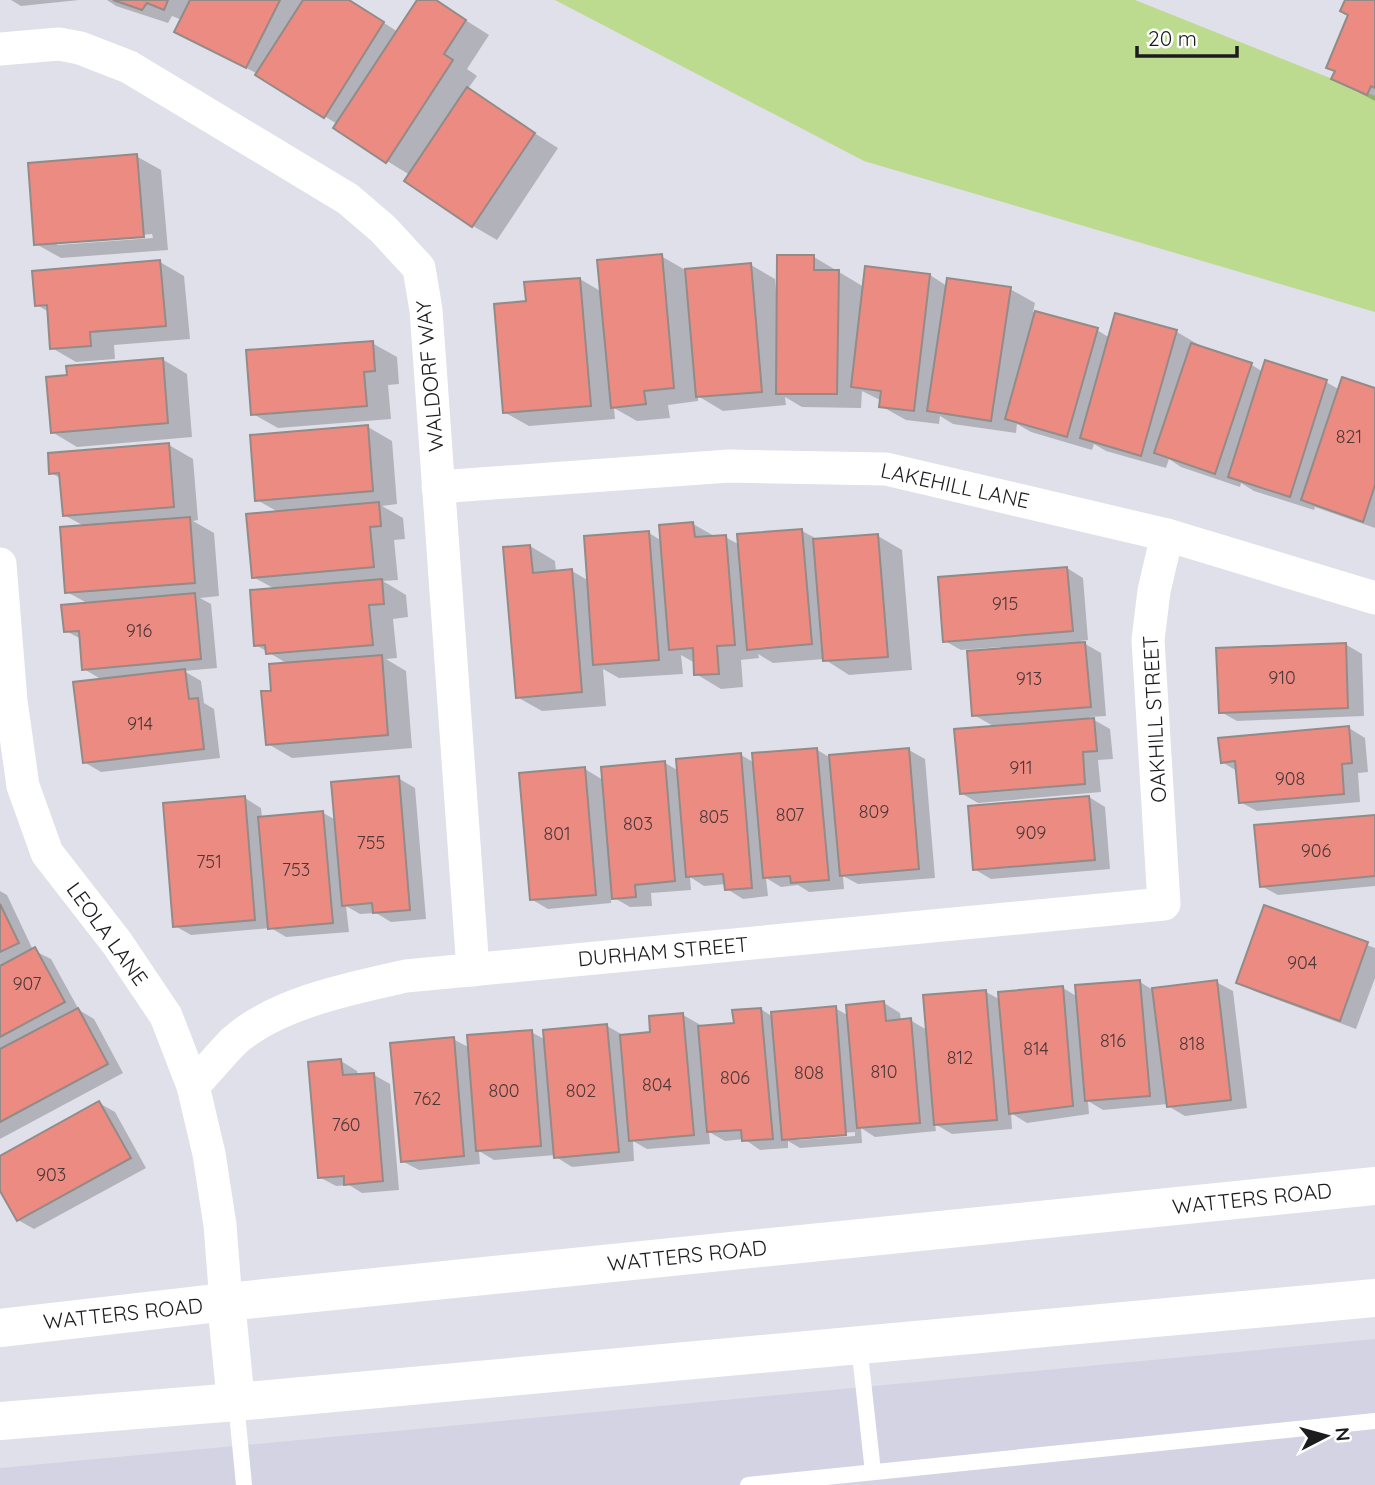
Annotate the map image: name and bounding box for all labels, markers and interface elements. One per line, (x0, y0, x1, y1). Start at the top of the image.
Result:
scale bar (1137, 14, 1237, 58)
text: 20 m (1148, 25, 1197, 51)
street label: WALDORF WAY (409, 299, 449, 453)
house number: 821 (1336, 425, 1362, 448)
street label: LAKEHILL LANE (879, 457, 1032, 513)
house number: 915 (992, 592, 1018, 615)
house number: 916 (126, 619, 153, 642)
street label: OAKHILL STREET (1137, 635, 1171, 803)
house number: 910 (1268, 666, 1296, 689)
house number: 913 (1016, 667, 1042, 690)
house number: 914 (127, 712, 153, 735)
house number: 911 (1009, 756, 1033, 779)
house number: 908 (1275, 767, 1305, 790)
house number: 809 (859, 800, 889, 823)
house number: 807 (776, 803, 804, 826)
house number: 805 (699, 805, 729, 828)
house number: 803 (623, 812, 653, 835)
house number: 909 (1016, 821, 1046, 844)
house number: 801 (543, 822, 571, 845)
house number: 755 (357, 831, 385, 854)
house number: 906 (1301, 839, 1332, 862)
house number: 751 (196, 850, 222, 873)
house number: 753 (282, 858, 310, 881)
street label: LEOLA LANE (62, 877, 154, 990)
street label: DURHAM STREET (577, 931, 749, 971)
house number: 904 (1287, 951, 1317, 974)
house number: 907 (13, 972, 42, 995)
house number: 816 (1100, 1029, 1126, 1052)
house number: 818 (1179, 1032, 1205, 1055)
house number: 814 (1023, 1037, 1049, 1060)
house number: 812 (947, 1046, 973, 1069)
house number: 810 (870, 1060, 898, 1083)
house number: 808 (794, 1061, 824, 1084)
house number: 806 (720, 1066, 750, 1089)
house number: 804 (642, 1073, 672, 1096)
house number: 800 (488, 1079, 520, 1102)
house number: 802 (566, 1079, 596, 1102)
house number: 762 (413, 1087, 441, 1110)
house number: 760 (331, 1113, 361, 1136)
house number: 903 (36, 1163, 66, 1186)
street label: WATTERS ROAD (1171, 1177, 1333, 1219)
street label: WATTERS ROAD (606, 1234, 768, 1276)
street label: WATTERS ROAD (42, 1292, 204, 1334)
north arrow (1291, 1401, 1361, 1471)
text: N (1330, 1426, 1356, 1442)

